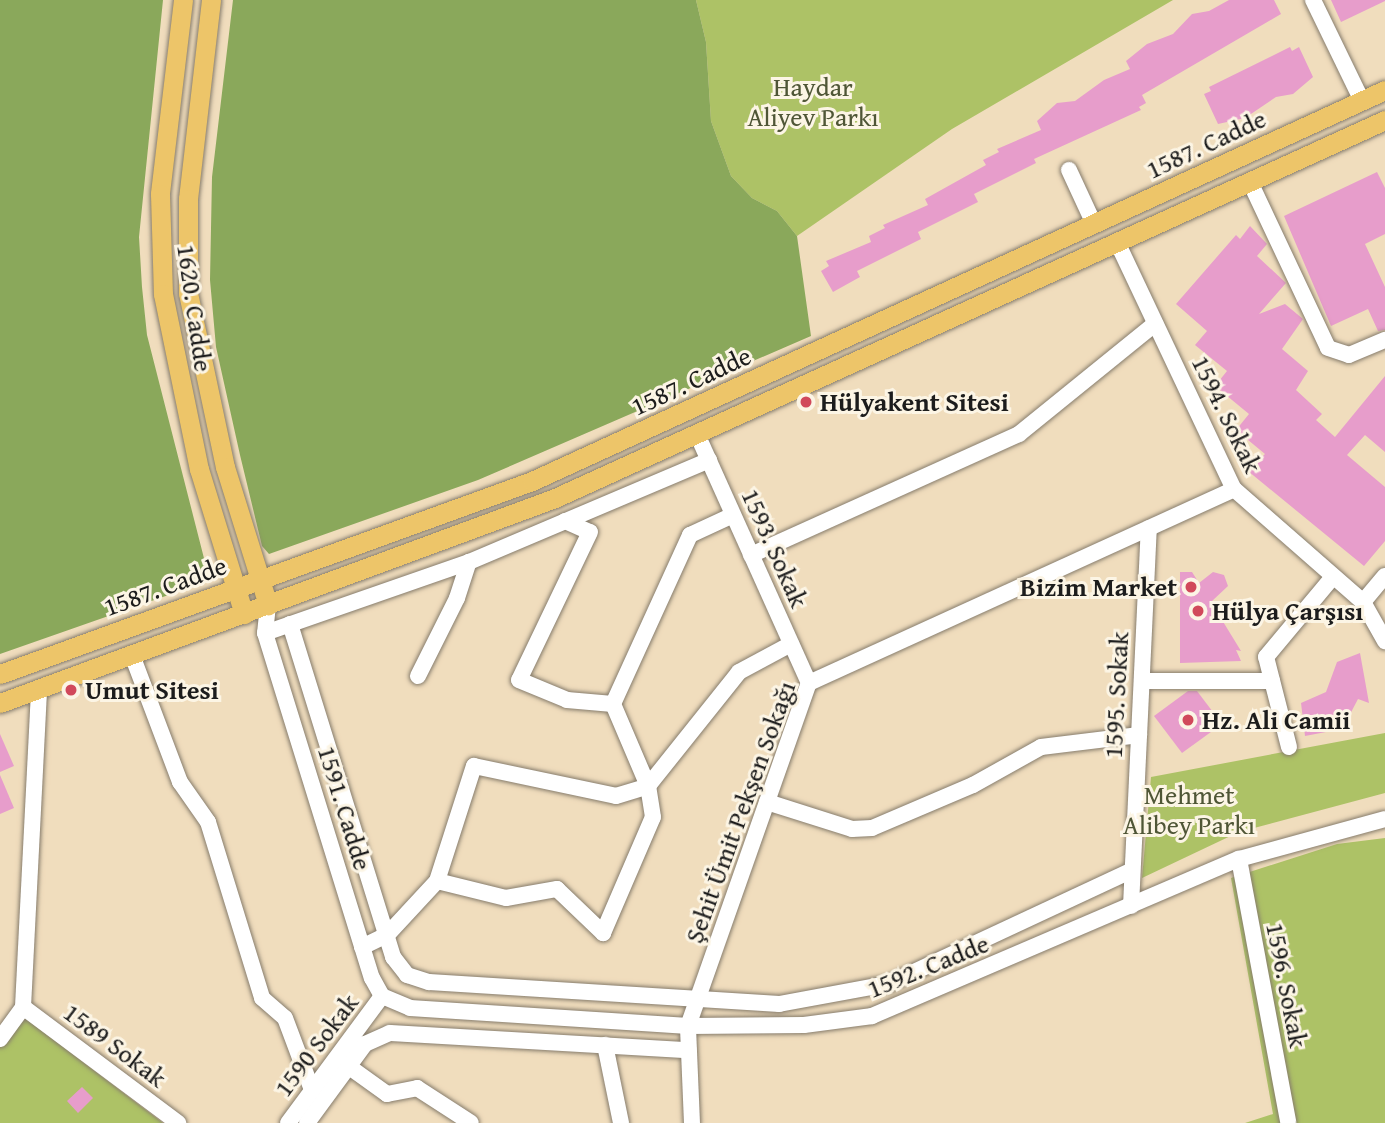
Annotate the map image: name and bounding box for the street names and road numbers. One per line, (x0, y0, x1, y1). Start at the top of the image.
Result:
street label: 1587. Cadde (1141, 103, 1271, 185)
street label: 1620. Cadde (171, 242, 219, 374)
street label: 1587. Cadde (626, 340, 756, 422)
street label: 1594. Sokak (1185, 350, 1269, 478)
street label: 1593. Sokak (735, 484, 815, 612)
street label: 1587. Cadde (99, 549, 231, 623)
street label: 1595. Sokak (1097, 631, 1135, 759)
street label: Şehit Ümit Pekşen Sokağı (678, 677, 802, 947)
street label: 1591. Cadde (311, 742, 379, 874)
street label: 1596. Sokak (1260, 920, 1314, 1050)
street label: 1592. Cadde (863, 927, 993, 1005)
street label: 1590 Sokak (267, 988, 365, 1102)
street label: 1589 Sokak (58, 996, 172, 1094)

